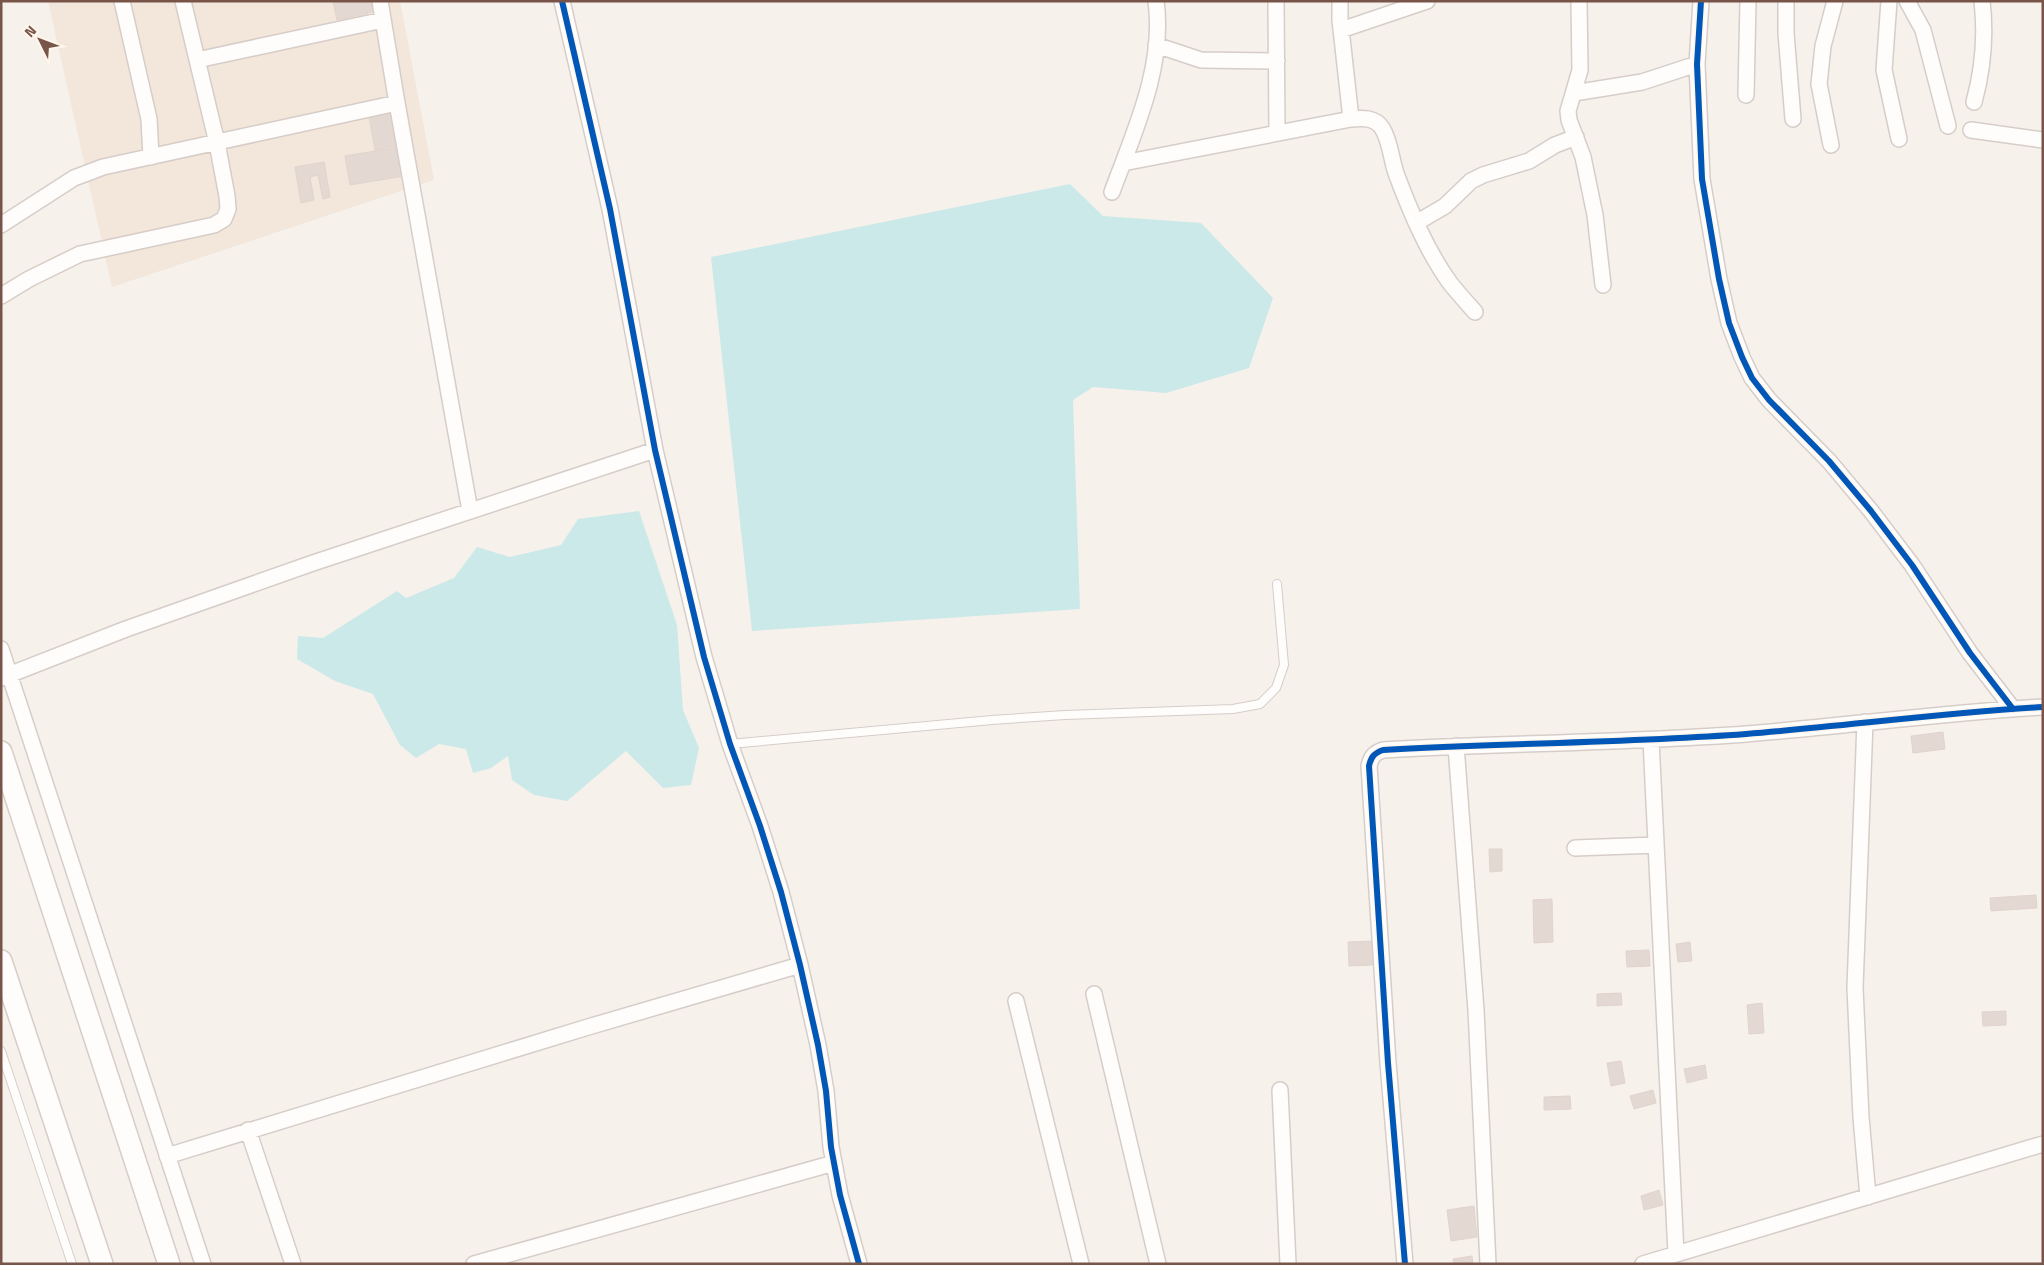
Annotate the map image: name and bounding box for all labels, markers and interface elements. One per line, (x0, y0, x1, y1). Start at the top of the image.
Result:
north arrow (15, 15, 65, 65)
text: N (19, 20, 41, 42)

